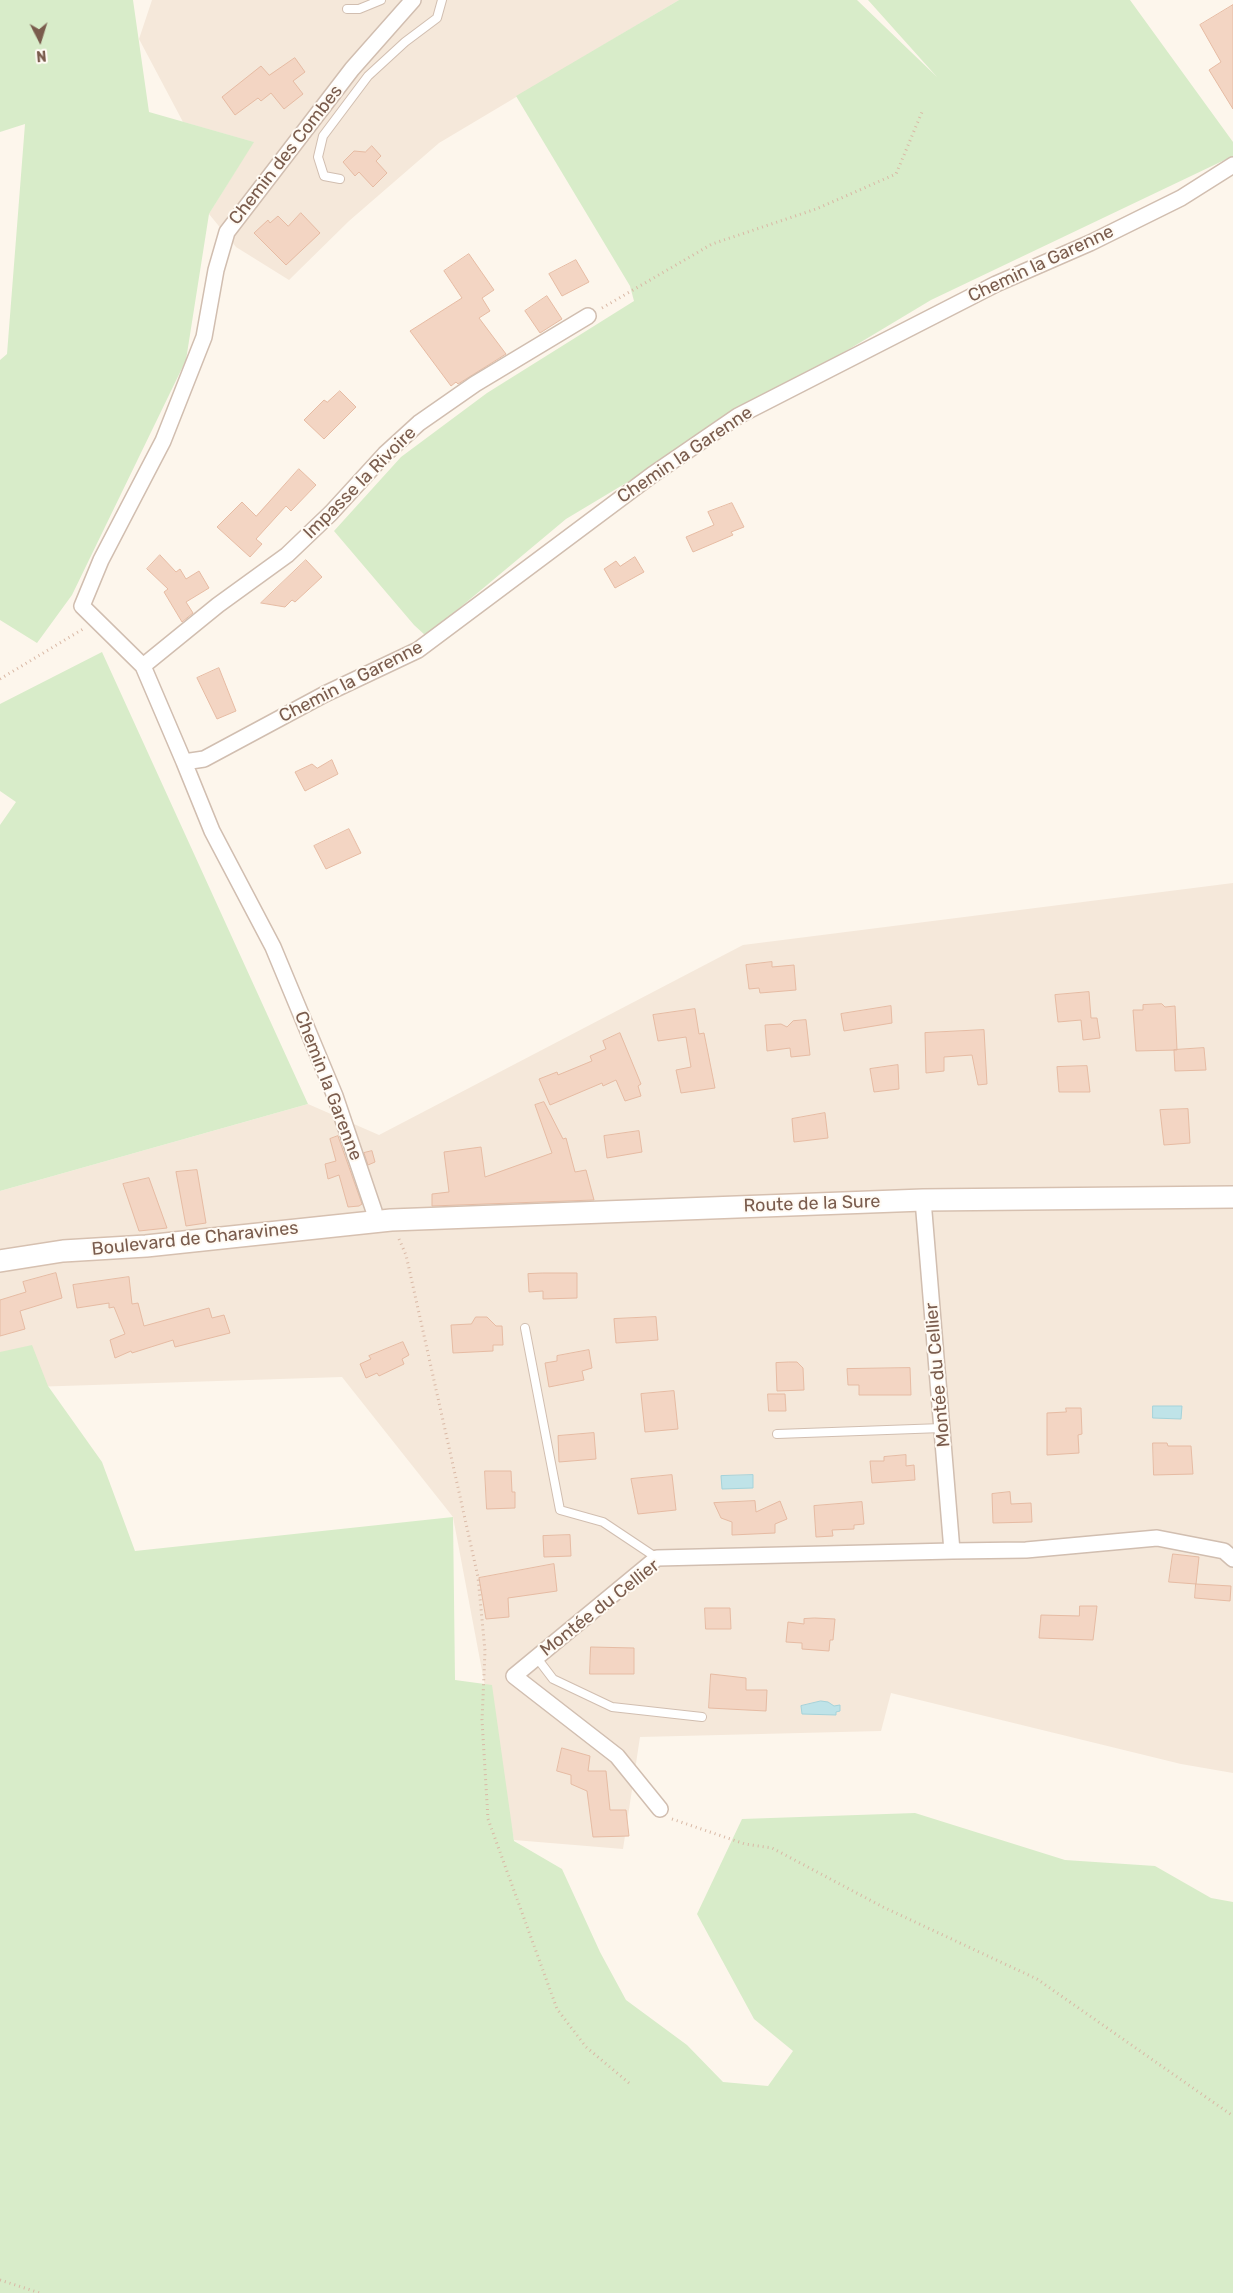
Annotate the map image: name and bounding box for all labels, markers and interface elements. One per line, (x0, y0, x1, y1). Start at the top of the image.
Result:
north arrow (15, 15, 65, 65)
text: N (36, 47, 47, 64)
street label: Chemin des Combes (225, 81, 347, 229)
street label: Chemin la Garenne (965, 221, 1117, 307)
street label: Chemin la Garenne (613, 402, 757, 508)
street label: Impasse la Rivoire (299, 422, 421, 544)
street label: Chemin la Garenne (276, 636, 426, 728)
street label: Chemin la Garenne (290, 1008, 366, 1164)
street label: Route de la Sure (743, 1191, 881, 1217)
street label: Boulevard de Charavines (91, 1217, 299, 1261)
street label: Montée du Cellier (921, 1302, 955, 1448)
street label: Montée du Cellier (536, 1555, 664, 1661)

